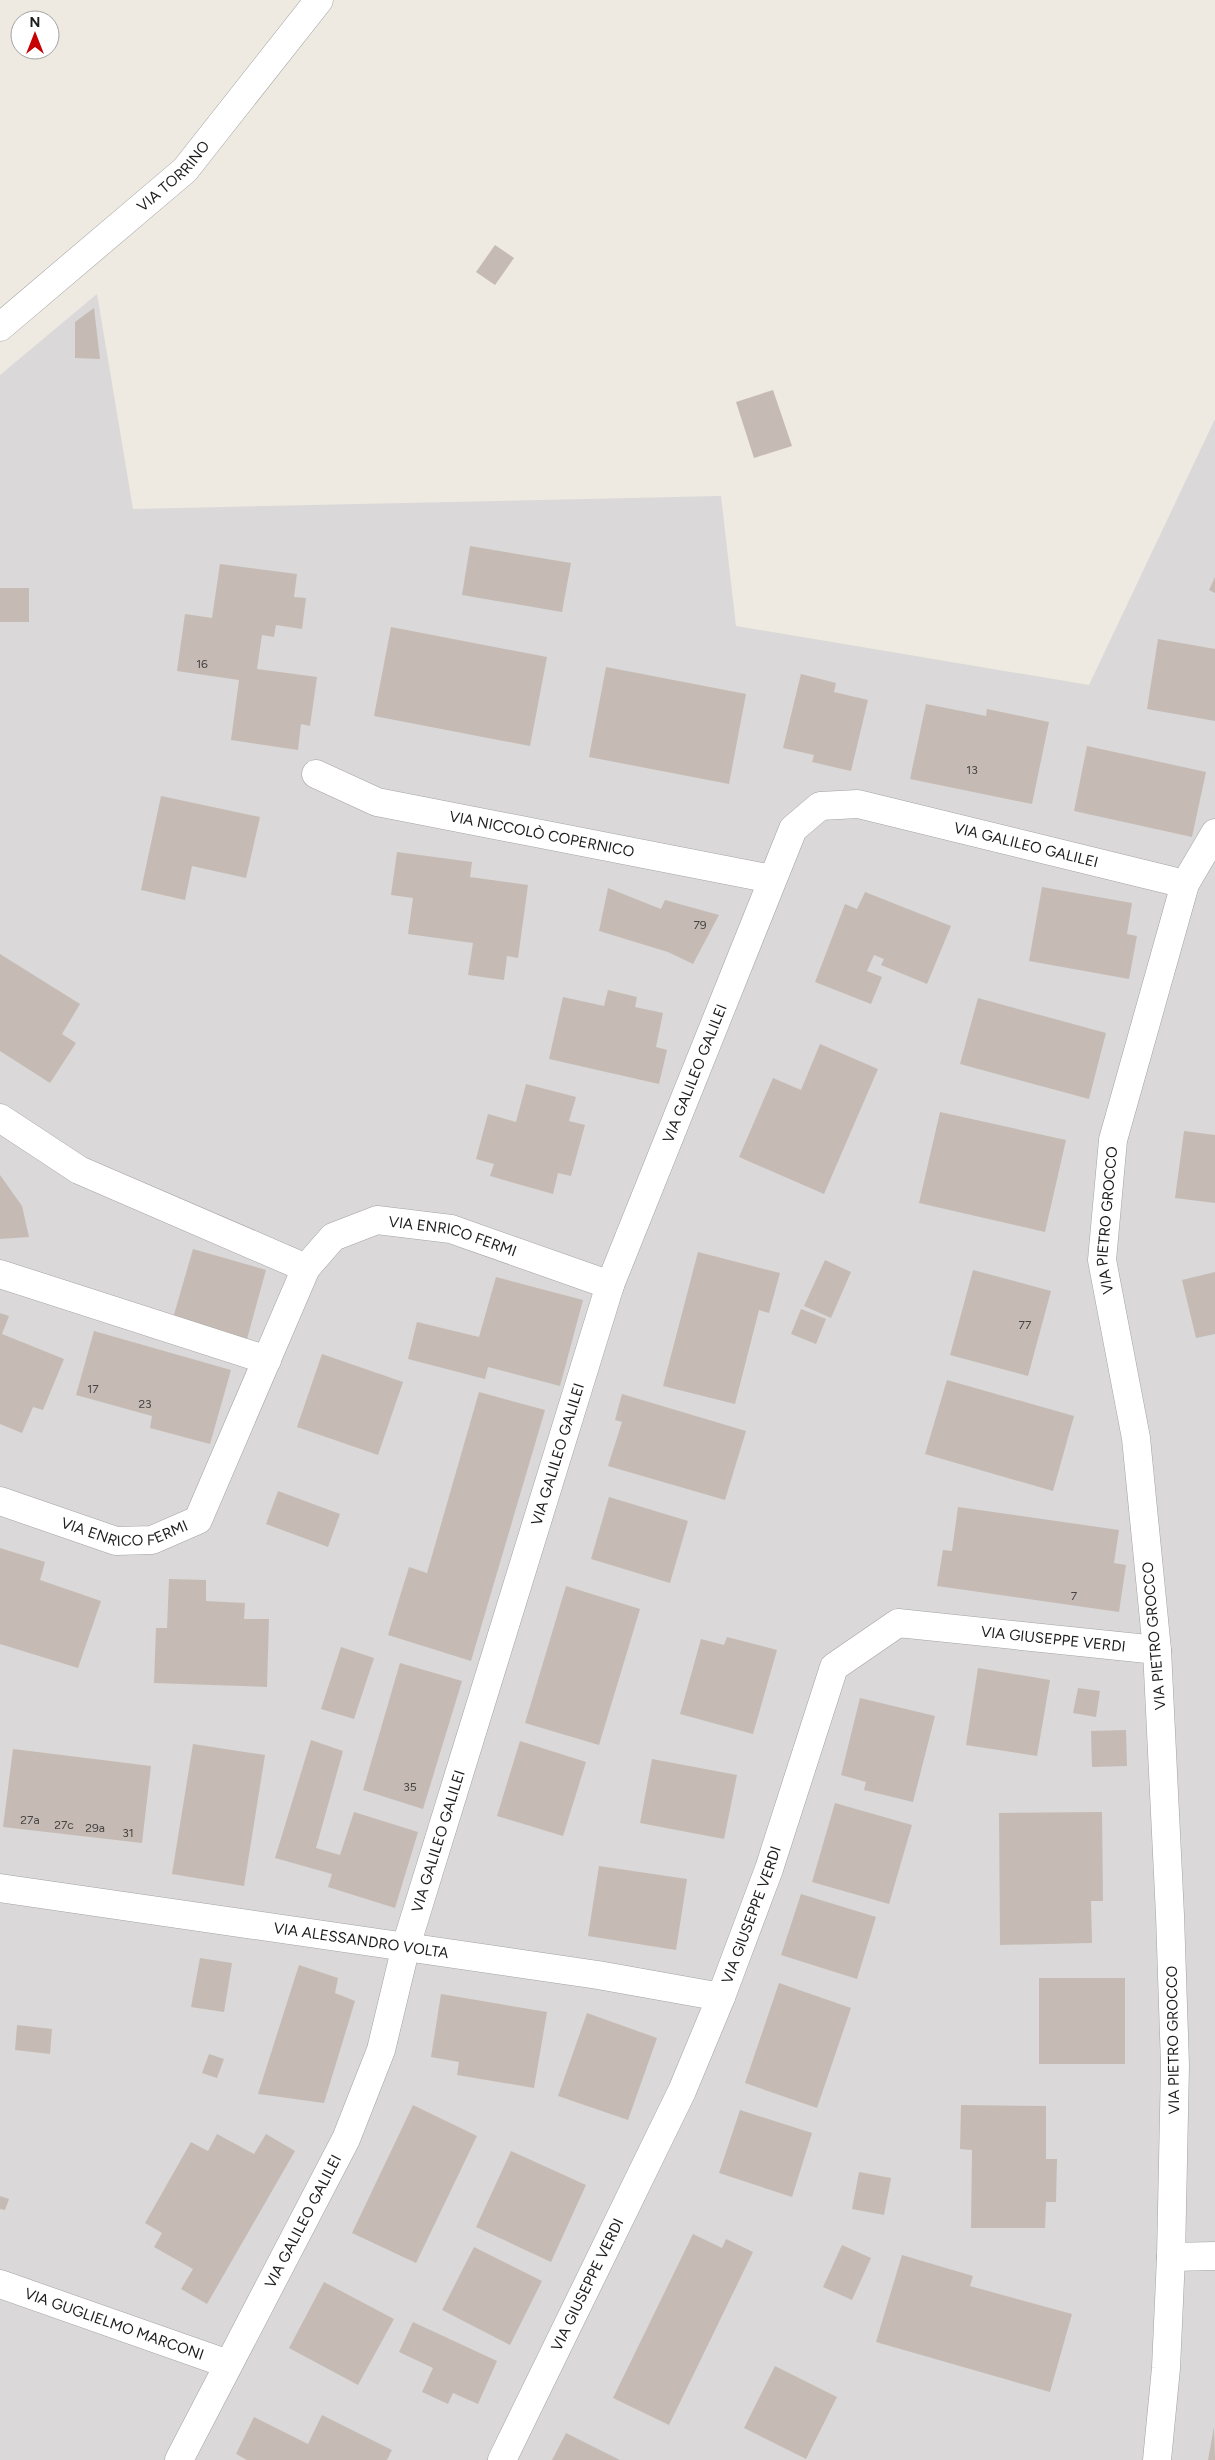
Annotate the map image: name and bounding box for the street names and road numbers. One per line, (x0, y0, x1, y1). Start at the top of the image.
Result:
street label: VIA TORRINO (134, 137, 213, 216)
street label: VIA NICCOLÒ COPERNICO (448, 807, 636, 861)
street label: VIA GALILEO GALILEI (952, 819, 1100, 871)
street label: VIA GALILEO GALILEI (659, 1002, 731, 1146)
street label: VIA PIETRO GROCCO (1093, 1146, 1121, 1296)
street label: VIA ENRICO FERMI (388, 1212, 519, 1260)
street label: VIA GALILEO GALILEI (527, 1381, 588, 1528)
street label: VIA ENRICO FERMI (59, 1514, 191, 1550)
street label: VIA PIETRO GROCCO (1139, 1561, 1169, 1711)
street label: VIA GIUSEPPE VERDI (980, 1623, 1126, 1656)
street label: VIA GALILEO GALILEI (408, 1768, 469, 1915)
street label: VIA GIUSEPPE VERDI (718, 1844, 785, 1986)
street label: VIA ALESSANDRO VOLTA (273, 1919, 450, 1962)
street label: VIA PIETRO GROCCO (1163, 1966, 1183, 2114)
street label: VIA GALILEO GALILEI (261, 2152, 345, 2291)
street label: VIA GIUSEPPE VERDI (548, 2215, 627, 2354)
street label: VIA GUGLIELMO MARCONI (22, 2284, 206, 2364)

